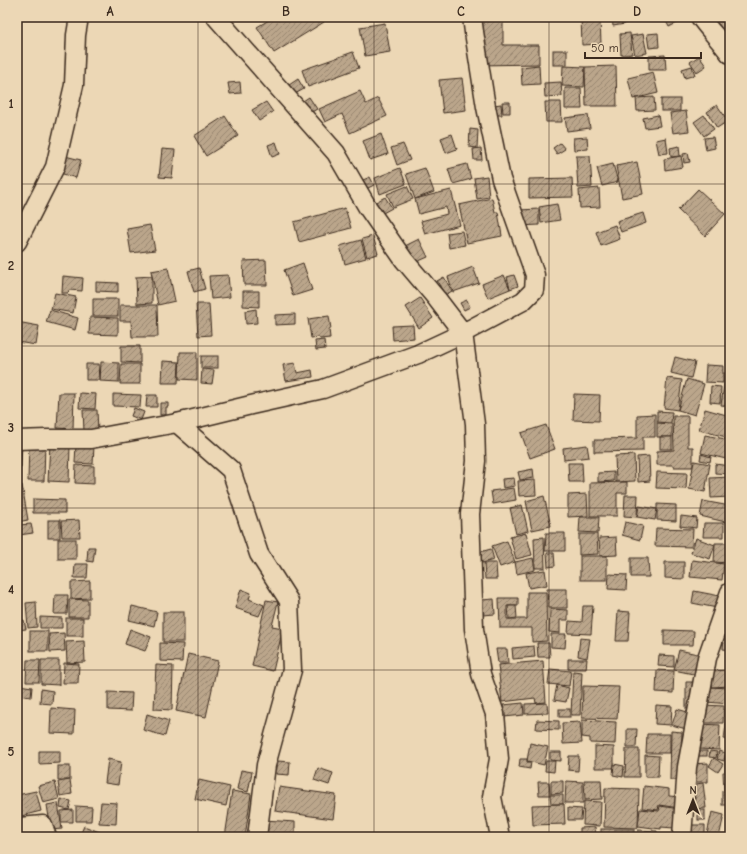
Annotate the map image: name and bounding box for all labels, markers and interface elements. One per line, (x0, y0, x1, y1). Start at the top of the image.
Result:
text: A (106, 4, 114, 19)
text: B (282, 4, 290, 19)
text: C (457, 4, 465, 19)
text: D (633, 4, 641, 19)
scale bar (585, 34, 701, 60)
text: 50 m (591, 41, 619, 55)
text: 1 (8, 96, 14, 111)
text: 2 (8, 258, 14, 273)
text: 3 (8, 420, 14, 435)
text: 4 (8, 582, 14, 597)
text: 5 (8, 744, 15, 759)
north arrow (673, 780, 713, 820)
text: N (689, 784, 697, 797)

